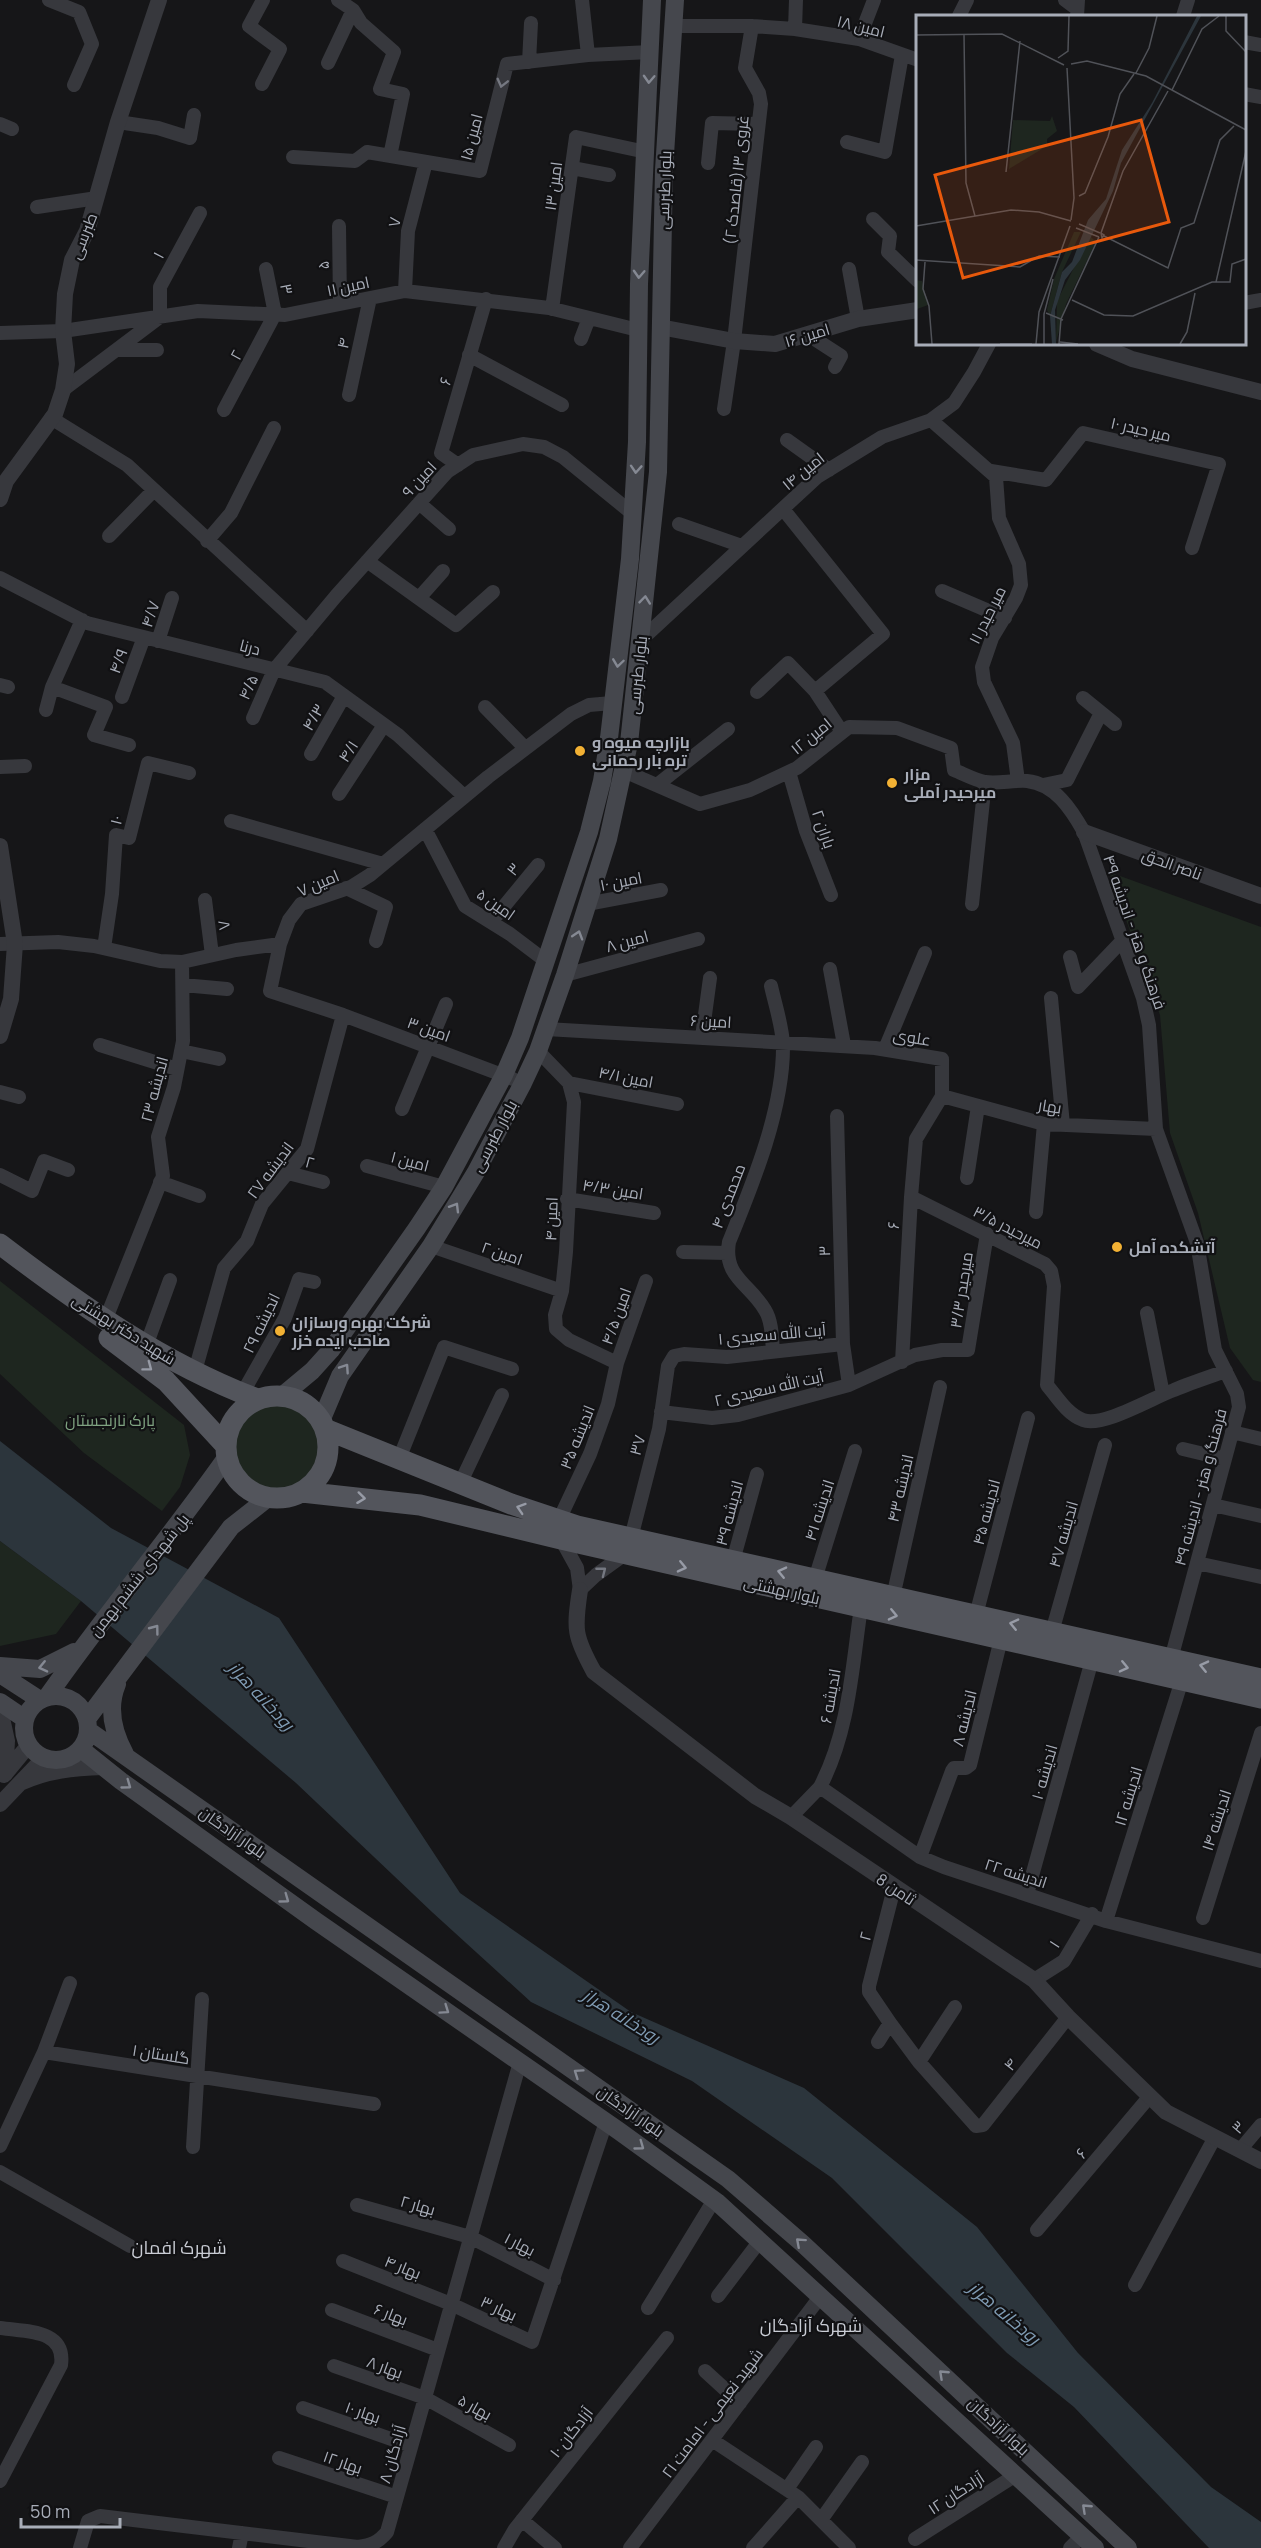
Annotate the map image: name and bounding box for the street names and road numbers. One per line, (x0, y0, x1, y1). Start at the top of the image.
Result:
street label: امین ۱۸ (835, 9, 887, 43)
street label: امین ۱۵ (454, 111, 488, 163)
street label: غروی ۱۳(قاصدک ۲) (718, 114, 754, 246)
street label: بلوار طبرسی (652, 150, 676, 230)
street label: امین ۱۳ (539, 160, 567, 212)
street label: طبرسی (64, 209, 102, 263)
street label: ۷ (382, 215, 406, 229)
street label: ۱ (147, 248, 169, 262)
street label: ۵ (312, 260, 334, 270)
street label: امین ۱۱ (324, 271, 372, 301)
street label: ۳ (275, 282, 299, 296)
street label: امین ۱۶ (782, 318, 832, 352)
street label: ۴ (331, 336, 355, 350)
street label: ۲ (224, 346, 248, 364)
street label: ۶ (433, 374, 457, 388)
street label: میر حیدر ۱۰ (1109, 411, 1173, 447)
street label: امین ۱۴ (777, 447, 829, 495)
street label: امین ۹ (397, 456, 441, 502)
street label: میر حیدر ۱۱ (963, 582, 1011, 648)
street label: ۴/۷ (135, 598, 165, 630)
street label: درنا (237, 634, 263, 660)
street label: بلوار طبرسی (622, 635, 652, 715)
street label: ۴/۹ (103, 645, 133, 677)
street label: ۴/۵ (233, 671, 263, 703)
street label: ۴/۳ (297, 700, 329, 734)
street label: امین ۱۲ (786, 713, 836, 759)
street label: ۴/۱ (333, 736, 363, 766)
street label: باران ۲ (807, 807, 841, 851)
street label: ۱۰ (104, 813, 128, 827)
street label: ناصر الحق (1139, 843, 1205, 885)
street label: فرهنگ و هنر - اندیشه ۴۹ (1098, 852, 1172, 1012)
street label: ۳ (501, 858, 525, 880)
street label: امین ۷ (294, 864, 342, 902)
street label: امین ۱۰ (598, 866, 644, 896)
street label: امین ۵ (472, 883, 520, 925)
street label: ۸ (213, 919, 237, 931)
street label: امین ۸ (603, 925, 651, 957)
street label: امین ۶ (690, 1009, 732, 1033)
street label: امین ۳ (404, 1011, 454, 1047)
street label: علوی (892, 1023, 932, 1051)
street label: اندیشه ۲۳ (135, 1054, 173, 1124)
street label: امین ۴/۱ (597, 1061, 655, 1093)
street label: بهار (1036, 1093, 1063, 1119)
street label: بلوار طبرسی (466, 1096, 522, 1176)
street label: اندیشه ۲۷ (241, 1137, 299, 1203)
street label: امین ۱ (388, 1145, 432, 1177)
street label: ۲ (303, 1150, 317, 1174)
street label: محمدی ۴ (706, 1161, 750, 1231)
street label: ۴/۳ امین (581, 1173, 645, 1205)
street label: امین ۴ (539, 1196, 563, 1242)
street label: میرحیدر ۳/۵ (970, 1200, 1046, 1254)
street label: ۶ (882, 1221, 904, 1229)
street label: امین ۲ (479, 1236, 525, 1270)
street label: ۳ (813, 1245, 835, 1257)
street label: میرحیدر ۳/۳ (944, 1250, 978, 1330)
street label: امین ۴/۵ (596, 1284, 636, 1348)
street label: شهید دکتر بهشتی (68, 1288, 180, 1370)
street label: اندیشه ۲۹ (237, 1289, 285, 1357)
street label: آیت الله سعیدی ۱ (717, 1318, 828, 1350)
street label: آیت الله سعیدی ۲ (712, 1365, 827, 1411)
street label: اندیشه ۳۵ (554, 1402, 600, 1472)
street label: فرهنگ و هنر - اندیشه ۴۹ (1168, 1406, 1232, 1568)
street label: ۳۷ (624, 1432, 650, 1458)
street label: اندیشه ۴۳ (882, 1452, 918, 1524)
street label: اندیشه ۴۱ (799, 1477, 839, 1543)
street label: اندیشه ۴۵ (967, 1477, 1005, 1547)
street label: اندیشه ۳۹ (710, 1478, 748, 1548)
street label: اندیشه ۴۷ (1043, 1498, 1083, 1570)
street label: پل شهدای ششم بهمن (84, 1508, 195, 1642)
street label: بلوار بهشتی (742, 1571, 822, 1609)
street label: اندیشه ۶ (814, 1667, 846, 1725)
street label: اندیشه ۸ (946, 1687, 982, 1749)
street label: اندیشه ۱۰ (1026, 1742, 1062, 1802)
street label: اندیشه ۱۲ (1109, 1764, 1147, 1828)
street label: اندیشه ۱۴ (1196, 1787, 1236, 1853)
street label: بلوار آزادگان (195, 1801, 271, 1863)
street label: اندیشه ۲۲ (982, 1853, 1050, 1893)
street label: ثامن 8 (872, 1868, 921, 1911)
street label: ۲ (853, 1929, 877, 1943)
street label: ۱ (1043, 1936, 1065, 1952)
street label: گلستان ۱ (131, 2039, 191, 2069)
street label: ۴ (998, 2053, 1022, 2075)
street label: بلوار آزادگان (593, 2080, 669, 2142)
street label: ۳ (1226, 2116, 1250, 2138)
street label: ۶ (1070, 2143, 1092, 2163)
street label: بهار ۲ (398, 2190, 438, 2220)
street label: بهار ۱ (501, 2227, 539, 2261)
street label: بهار ۴ (381, 2250, 425, 2284)
street label: بهار ۳ (477, 2290, 521, 2326)
street label: بهار ۶ (371, 2298, 411, 2330)
street label: شهید نعیمی - امامت ۲۱ (656, 2344, 768, 2482)
street label: بهار ۸ (364, 2350, 406, 2384)
street label: بهار ۵ (454, 2389, 496, 2425)
street label: بلوار آزادگان (963, 2392, 1035, 2460)
street label: بهار ۱۰ (342, 2396, 384, 2428)
street label: آزادگان ۱۰ (544, 2401, 598, 2462)
street label: آزادگان ۸ (373, 2422, 411, 2486)
street label: بهار ۱۲ (320, 2445, 366, 2479)
street label: آزادگان ۱۲ (923, 2466, 989, 2519)

